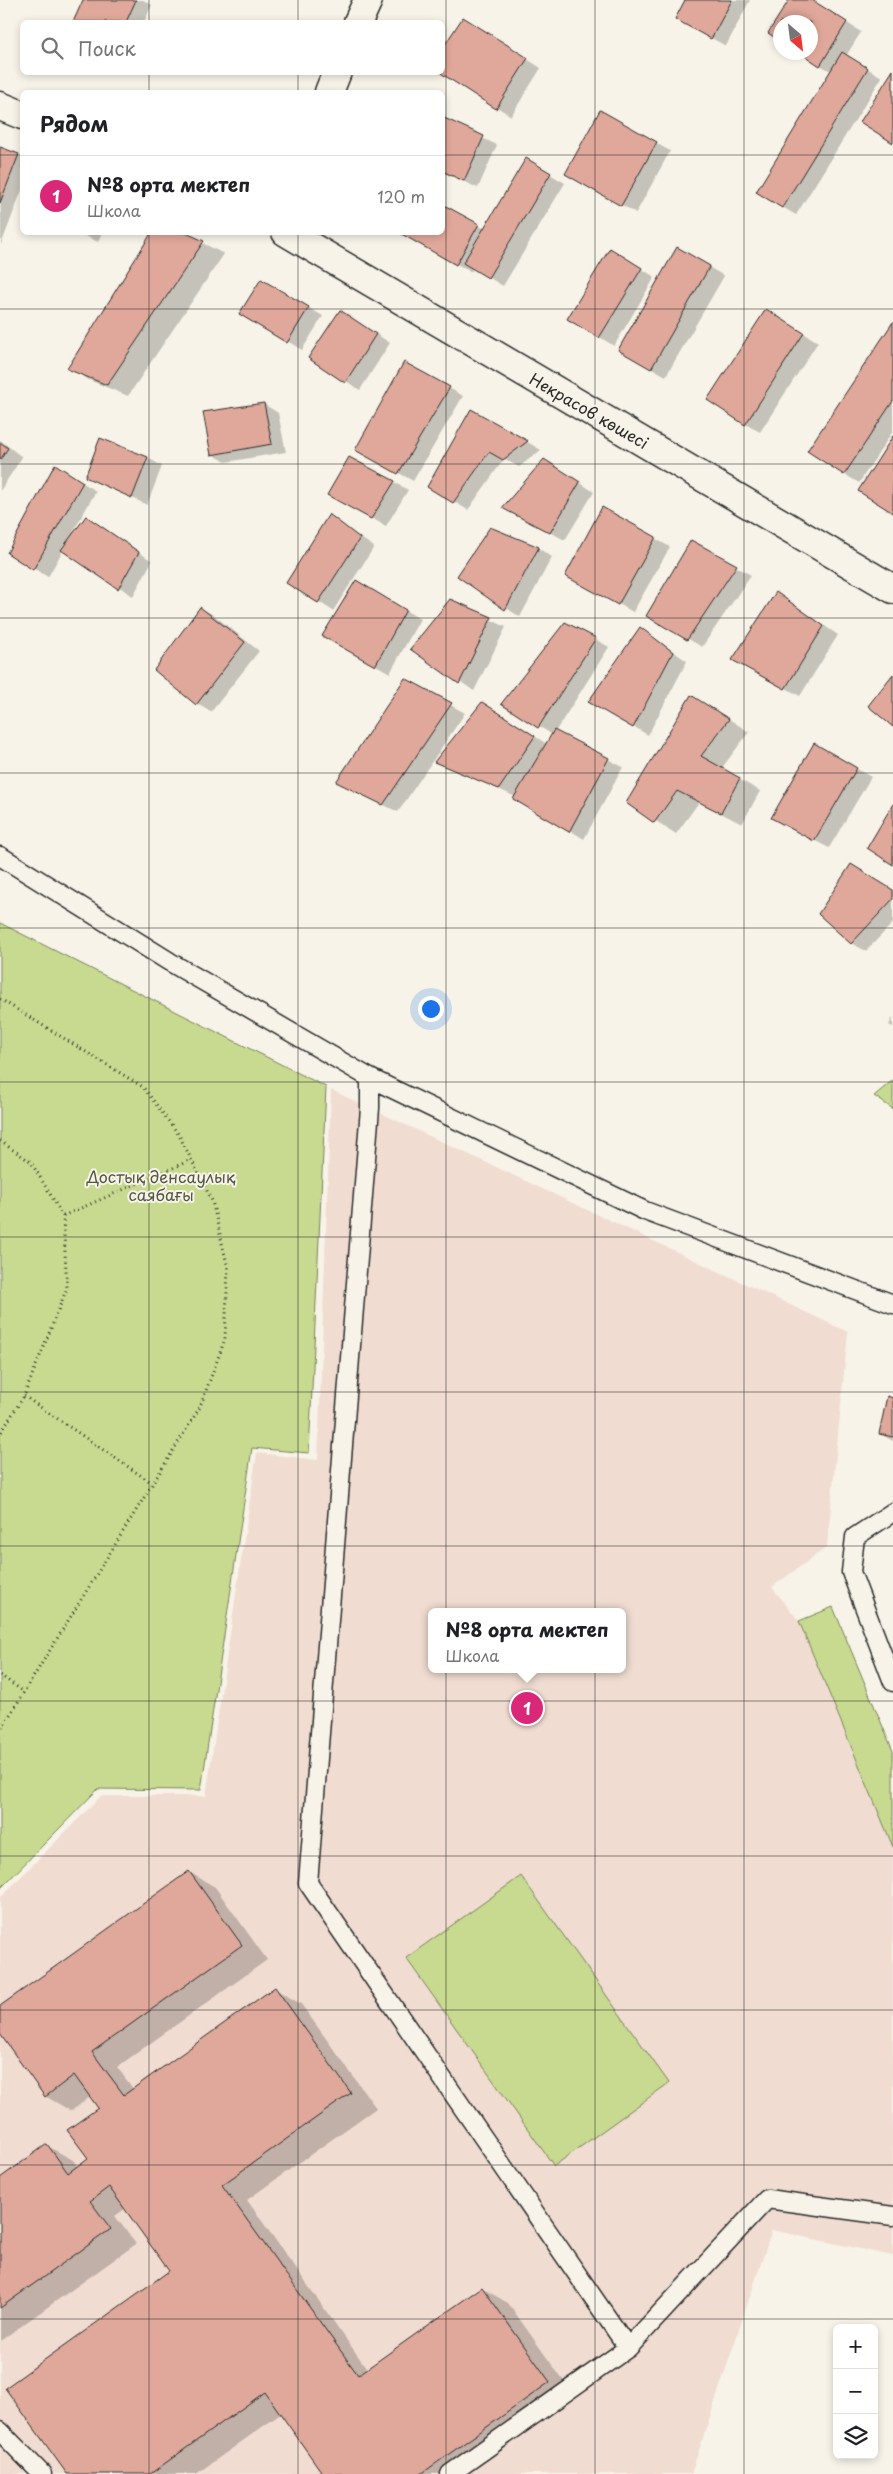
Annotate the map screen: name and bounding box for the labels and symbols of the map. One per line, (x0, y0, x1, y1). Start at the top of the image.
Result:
north arrow (773, 15, 818, 60)
street label: Некрасов көшесі (525, 366, 654, 454)
your location (418, 996, 444, 1022)
park label: Достық денсаулық саябағы (86, 1164, 236, 1206)
pin: 1 (511, 1689, 543, 1727)

